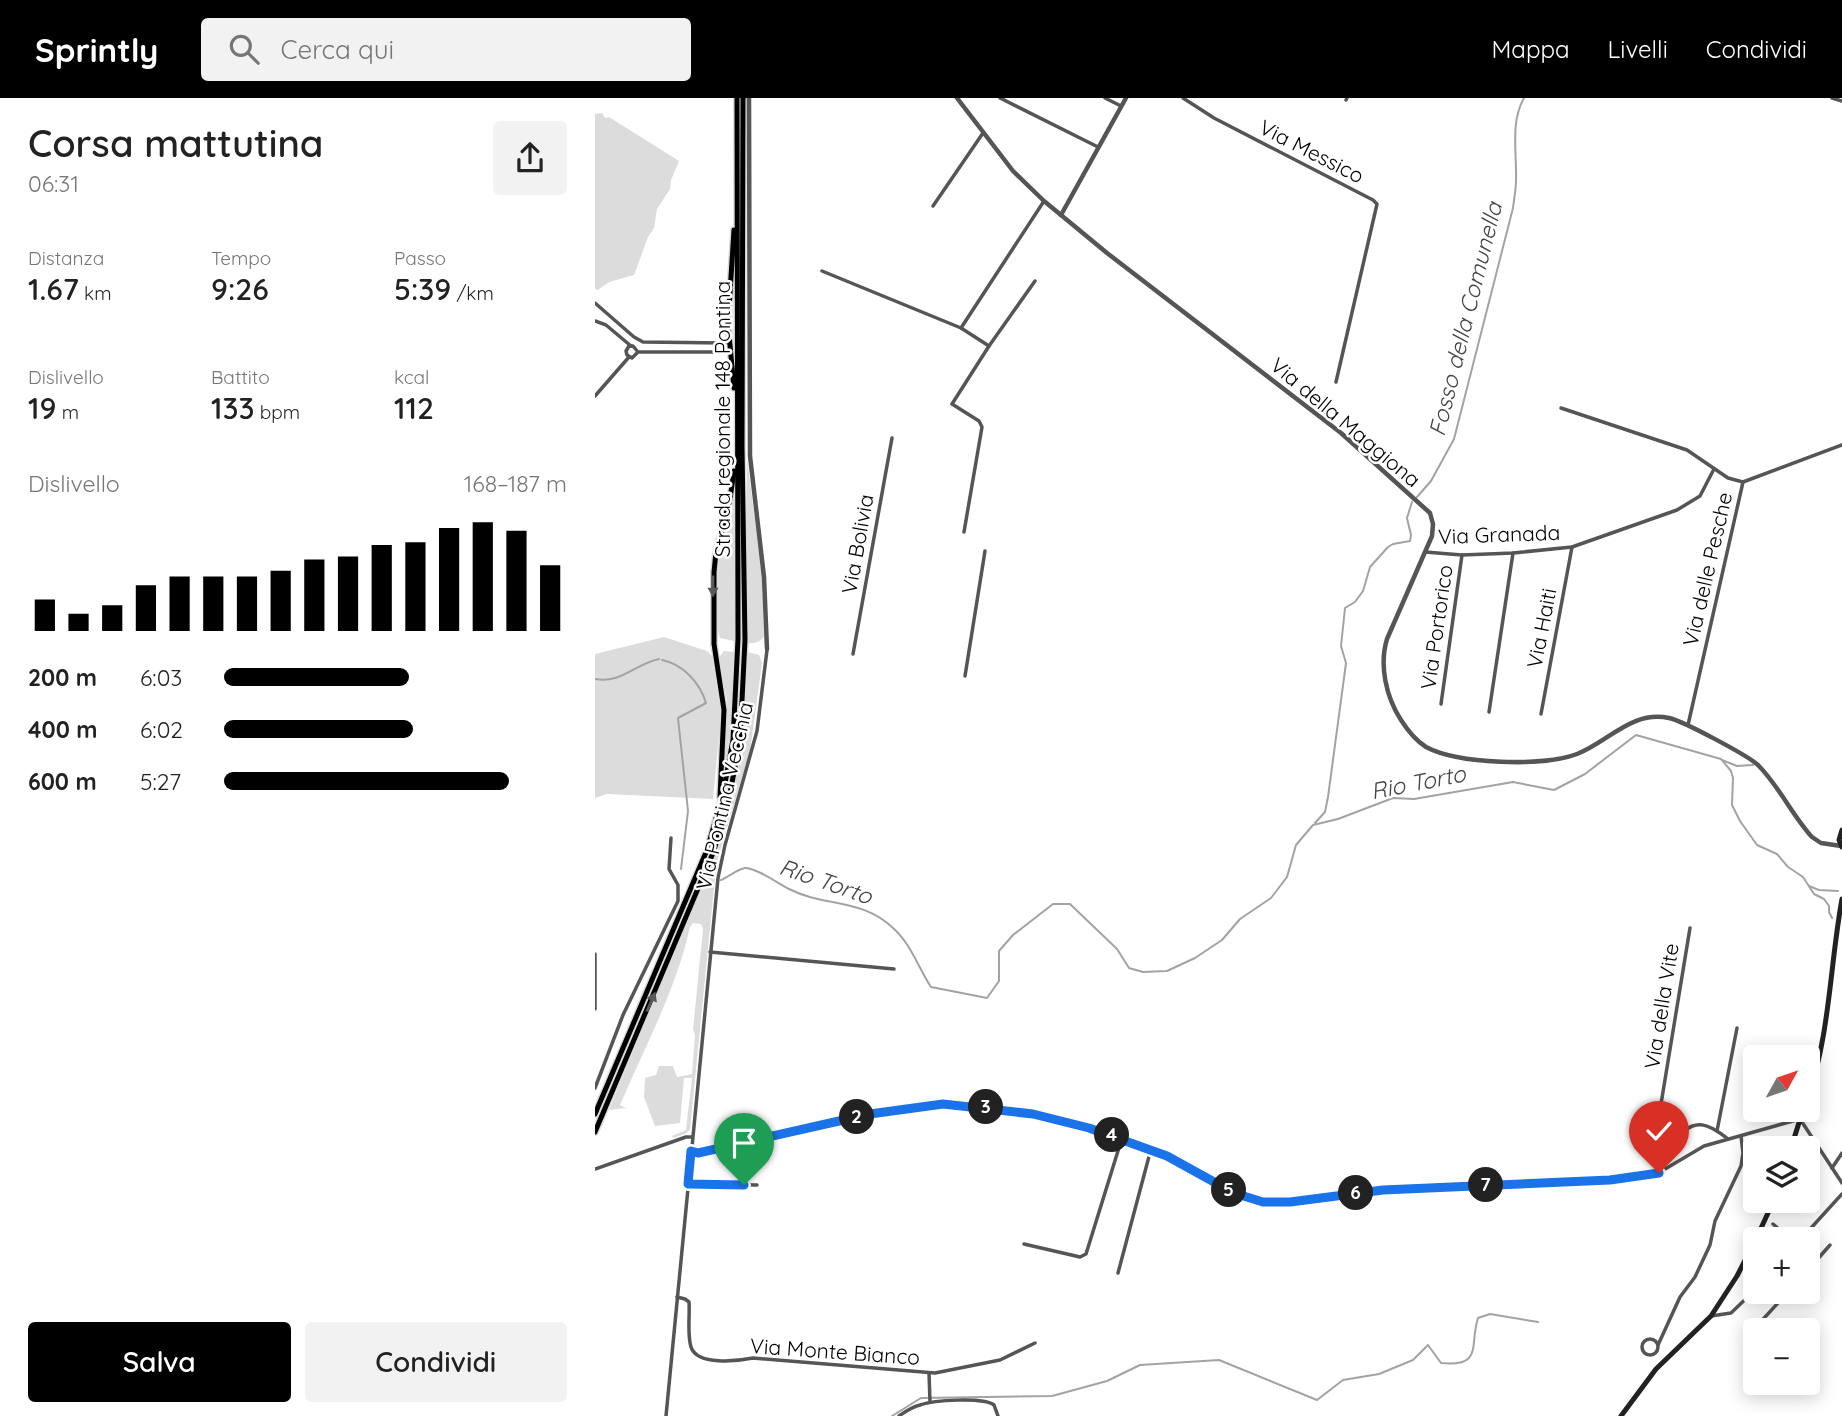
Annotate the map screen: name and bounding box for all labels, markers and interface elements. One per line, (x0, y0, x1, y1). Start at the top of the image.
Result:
search box (201, 18, 691, 81)
text: Sprintly (35, 29, 159, 70)
icon: search (225, 30, 263, 68)
text: Cerca qui (281, 33, 394, 66)
text: Mappa (1492, 34, 1570, 64)
text: Livelli (1608, 34, 1668, 64)
text: Condividi (1706, 34, 1807, 64)
street label: Via Messico (1255, 114, 1369, 188)
text: Corsa mattutina (28, 119, 323, 167)
button: share (493, 121, 567, 195)
text: 06:31 (28, 169, 79, 198)
water label: Fosso della Comunella (1422, 198, 1508, 439)
text: Distanza (28, 246, 104, 270)
text: Tempo (211, 246, 271, 270)
text: Passo (394, 246, 446, 270)
text: 1.67 (28, 270, 79, 308)
text: 9:26 (211, 270, 269, 308)
text: 5:39 (394, 270, 451, 308)
text: km (79, 281, 112, 305)
text: /km (451, 281, 494, 305)
street label: Strada regionale 148 Pontina (709, 281, 735, 557)
street label: Via della Maggiona (1266, 352, 1426, 492)
text: Dislivello (28, 365, 104, 389)
text: Battito (211, 365, 270, 389)
text: kcal (394, 365, 429, 389)
text: 19 (28, 389, 56, 427)
text: 133 (211, 389, 254, 427)
text: 112 (394, 389, 434, 427)
text: m (56, 400, 79, 424)
text: bpm (254, 400, 300, 424)
text: Dislivello (28, 469, 120, 498)
text: 168–187 m (464, 469, 567, 498)
street label: Via delle Pesche (1677, 489, 1737, 649)
street label: Via Bolivia (835, 492, 879, 596)
street label: Via Granada (1437, 519, 1561, 549)
street label: Via Portorico (1414, 563, 1458, 691)
one-way arrow (708, 575, 719, 597)
street label: Via Haiti (1521, 586, 1561, 670)
text: 200 m (28, 663, 97, 692)
text: 6:03 (140, 663, 182, 692)
street label: Via Pontina Vecchia (690, 699, 758, 893)
text: 400 m (28, 715, 97, 744)
text: 6:02 (140, 715, 183, 744)
water label: Rio Torto (1368, 758, 1469, 805)
text: 600 m (28, 767, 97, 796)
text: 5:27 (140, 767, 181, 796)
water label: Rio Torto (776, 852, 877, 911)
street label: Via della Vite (1638, 941, 1684, 1071)
one-way arrow (646, 991, 657, 1012)
north arrow (1743, 1045, 1820, 1122)
map controls (1743, 1045, 1820, 1395)
pin: 3 (969, 1090, 1003, 1124)
text: 3 (980, 1094, 991, 1118)
pin: 2 (839, 1100, 875, 1134)
pin (1629, 1101, 1689, 1173)
text: 2 (851, 1104, 862, 1128)
icon: check (1640, 1112, 1678, 1150)
pin (714, 1113, 774, 1185)
pin: 4 (1095, 1118, 1129, 1152)
text: 4 (1106, 1122, 1117, 1146)
icon: arrive (725, 1124, 763, 1162)
button: layers (1743, 1136, 1820, 1213)
pin: 7 (1469, 1168, 1503, 1202)
pin: 5 (1211, 1172, 1247, 1208)
text: 7 (1480, 1172, 1491, 1196)
pin: 6 (1339, 1176, 1373, 1210)
text: 5 (1223, 1177, 1234, 1201)
text: 6 (1350, 1180, 1361, 1204)
button: + (1743, 1227, 1820, 1304)
button: − (1743, 1318, 1820, 1395)
button: Salva (28, 1322, 291, 1402)
button: Condividi (305, 1322, 567, 1402)
street label: Via Monte Bianco (749, 1332, 921, 1370)

